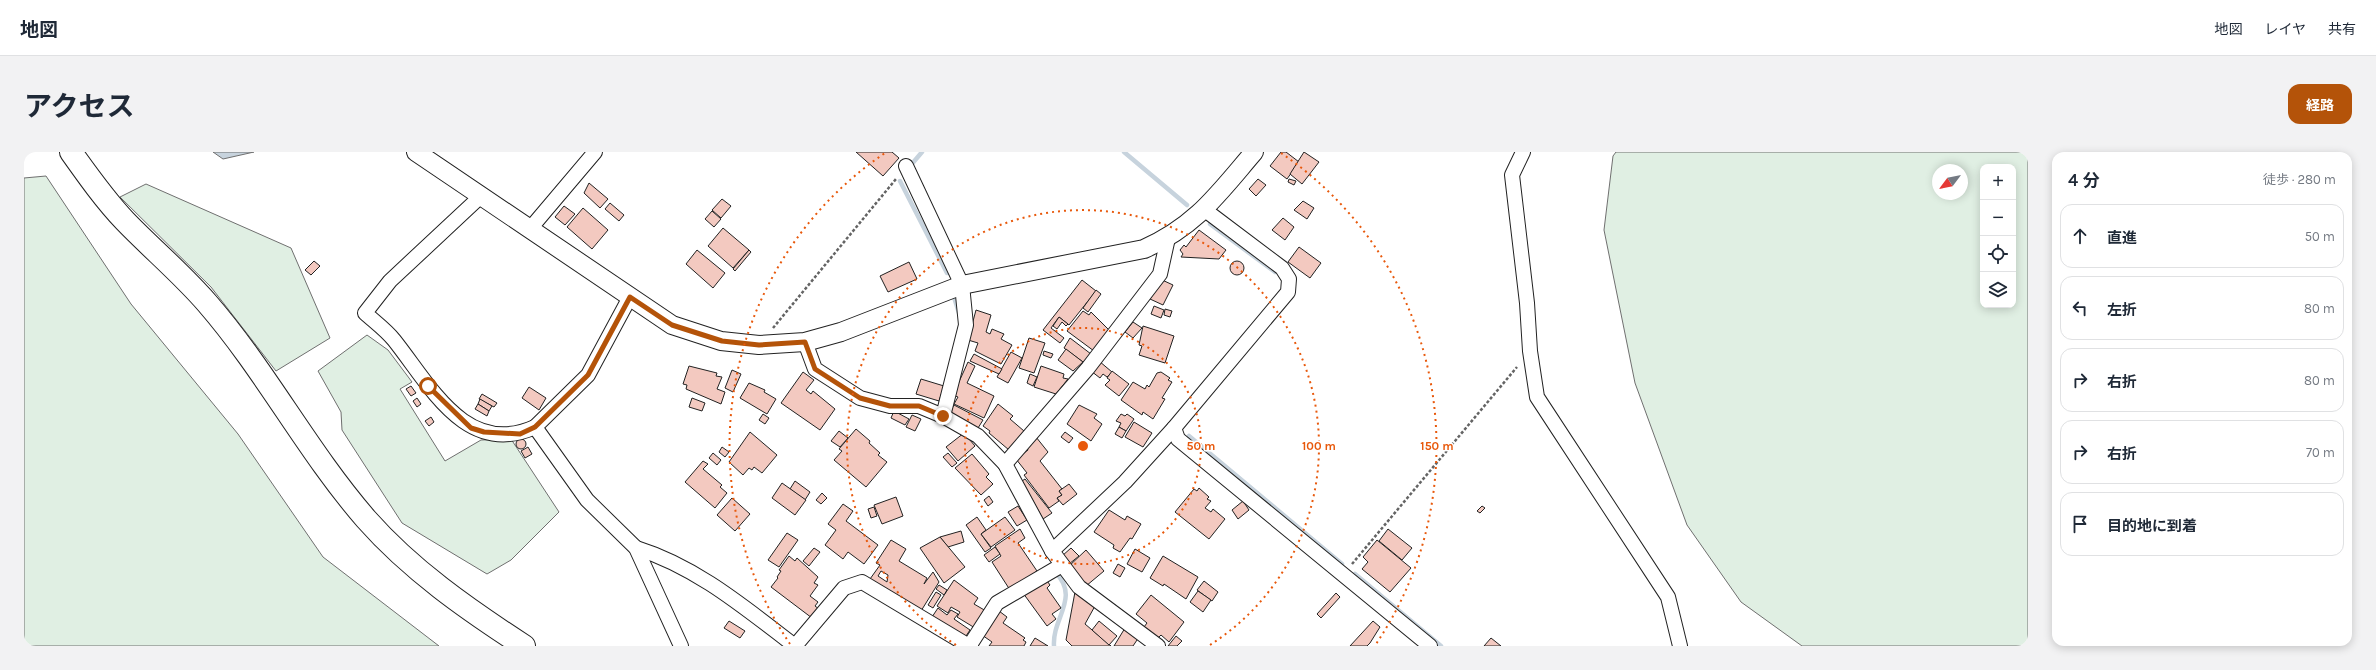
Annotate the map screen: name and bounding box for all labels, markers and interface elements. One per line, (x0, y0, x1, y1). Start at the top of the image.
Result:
text: 地図 (20, 19, 58, 41)
text: 地図 (2214, 21, 2242, 38)
text: レイヤ (2264, 21, 2306, 38)
text: 共有 (2328, 21, 2356, 38)
button: 経路 (2288, 84, 2352, 124)
text: アクセス (24, 90, 135, 123)
north arrow (1932, 164, 1968, 200)
map controls (1980, 164, 2016, 308)
button: + (1980, 164, 2016, 200)
text: 4 分 (2068, 170, 2099, 190)
text: 徒歩 · 280 m (2263, 172, 2336, 187)
button: − (1980, 200, 2016, 236)
icon: ahead (2069, 225, 2091, 247)
text: 直進 (2107, 229, 2137, 247)
text: 50 m (2305, 229, 2335, 244)
button: locate (1980, 236, 2016, 272)
button: layers (1980, 272, 2016, 308)
icon: left (2069, 297, 2091, 319)
text: 左折 (2107, 301, 2137, 319)
text: 80 m (2304, 301, 2335, 316)
icon: right (2069, 369, 2091, 391)
text: 右折 (2107, 373, 2137, 391)
text: 80 m (2304, 373, 2335, 388)
route start (419, 377, 437, 395)
route end (934, 407, 952, 425)
centre of rings (1076, 439, 1090, 453)
text: 50 m (1187, 439, 1216, 453)
text: 100 m (1302, 439, 1336, 453)
text: 150 m (1420, 439, 1454, 453)
icon: right (2069, 441, 2091, 463)
text: 右折 (2107, 445, 2137, 463)
text: 70 m (2306, 445, 2335, 460)
icon: arrive (2069, 513, 2091, 535)
text: 目的地に到着 (2107, 517, 2197, 535)

